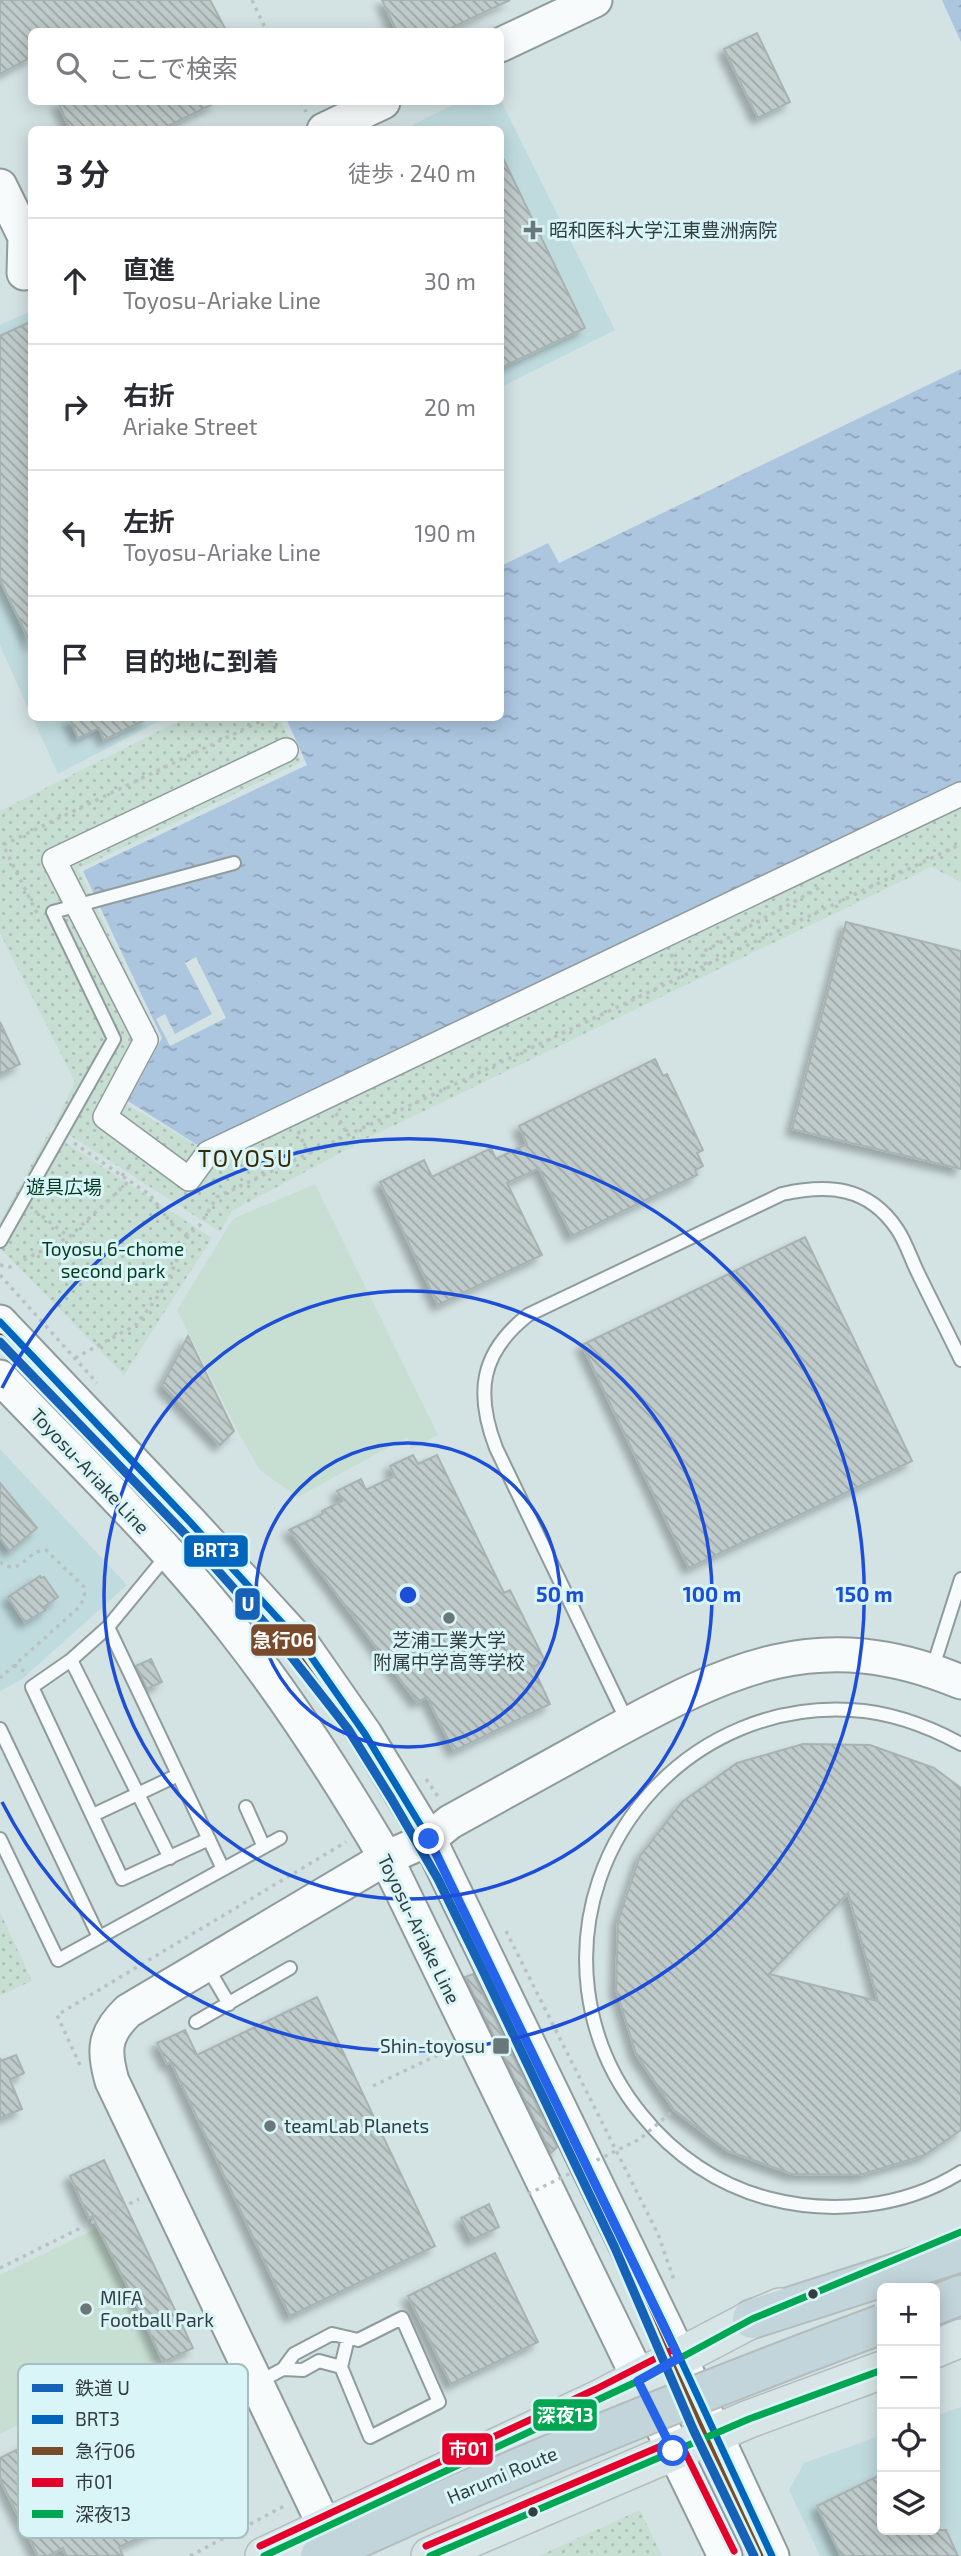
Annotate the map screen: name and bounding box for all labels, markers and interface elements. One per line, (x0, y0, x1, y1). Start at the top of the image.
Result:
search box (28, 28, 504, 105)
icon: search (52, 48, 90, 86)
text: ここで検索 (108, 52, 238, 83)
text: 3 分 (56, 155, 110, 191)
text: 徒歩 · 240 m (348, 159, 476, 187)
place label: 昭和医科大学江東豊洲病院 (549, 218, 777, 241)
marker: 昭和医科大学江東豊洲病院 (523, 220, 543, 240)
text: 直進 (123, 253, 175, 284)
icon: ahead (56, 262, 94, 300)
text: 30 m (424, 267, 476, 295)
text: Toyosu-Ariake Line (123, 286, 321, 314)
text: 右折 (123, 379, 175, 410)
icon: right (56, 388, 94, 426)
text: 20 m (424, 393, 476, 421)
text: Ariake Street (123, 412, 258, 440)
text: 左折 (123, 505, 175, 536)
icon: left (56, 514, 94, 552)
text: 190 m (415, 519, 476, 547)
text: Toyosu-Ariake Line (123, 538, 321, 566)
icon: arrive (56, 640, 94, 678)
text: 目的地に到着 (123, 645, 279, 676)
district label: TOYOSU (198, 1144, 294, 1172)
park label: 遊具広場 (26, 1175, 102, 1198)
park label: Toyosu 6-chome second park (42, 1237, 184, 1282)
street label: Toyosu-Ariake Line (26, 1403, 155, 1538)
line badge: BRT3 (183, 1534, 249, 1568)
text: BRT3 (193, 1538, 239, 1561)
text: 50 m (536, 1581, 584, 1606)
text: 100 m (683, 1581, 741, 1606)
text: 150 m (836, 1581, 892, 1606)
centre of rings (396, 1583, 420, 1607)
line badge: U (234, 1587, 261, 1621)
text: U (241, 1592, 255, 1615)
marker: 芝浦工業大学 附属中学高等学校 (441, 1610, 457, 1626)
line badge: 急行06 (250, 1623, 317, 1657)
text: 急行06 (252, 1628, 314, 1651)
place label: 芝浦工業大学 附属中学高等学校 (373, 1628, 525, 1673)
route end (413, 1823, 444, 1854)
street label: Toyosu-Ariake Line (373, 1850, 466, 2007)
place label: Shin-toyosu (380, 2034, 485, 2057)
marker: Shin-toyosu (491, 2036, 511, 2056)
place label: teamLab Planets (284, 2114, 429, 2137)
marker: teamLab Planets (262, 2118, 278, 2134)
map controls (877, 2283, 940, 2535)
button: + (877, 2283, 940, 2346)
place label: MIFA Football Park (100, 2286, 214, 2331)
unlabelled marker (806, 2287, 820, 2301)
marker: MIFA Football Park (78, 2301, 94, 2317)
button: − (877, 2346, 940, 2409)
legend (18, 2364, 248, 2538)
text: 鉄道 U (75, 2376, 130, 2399)
line badge: 深夜13 (532, 2398, 598, 2432)
text: 深夜13 (537, 2403, 593, 2426)
text: BRT3 (75, 2407, 120, 2430)
button: locate (877, 2409, 940, 2472)
line badge: 市01 (441, 2432, 494, 2466)
route start (657, 2435, 688, 2466)
text: 市01 (448, 2437, 488, 2460)
text: 急行06 (75, 2439, 135, 2462)
street label: Harumi Route (443, 2441, 561, 2508)
text: 市01 (75, 2470, 113, 2493)
button: layers (877, 2472, 940, 2535)
text: 深夜13 (75, 2502, 131, 2525)
unlabelled marker (526, 2505, 540, 2519)

